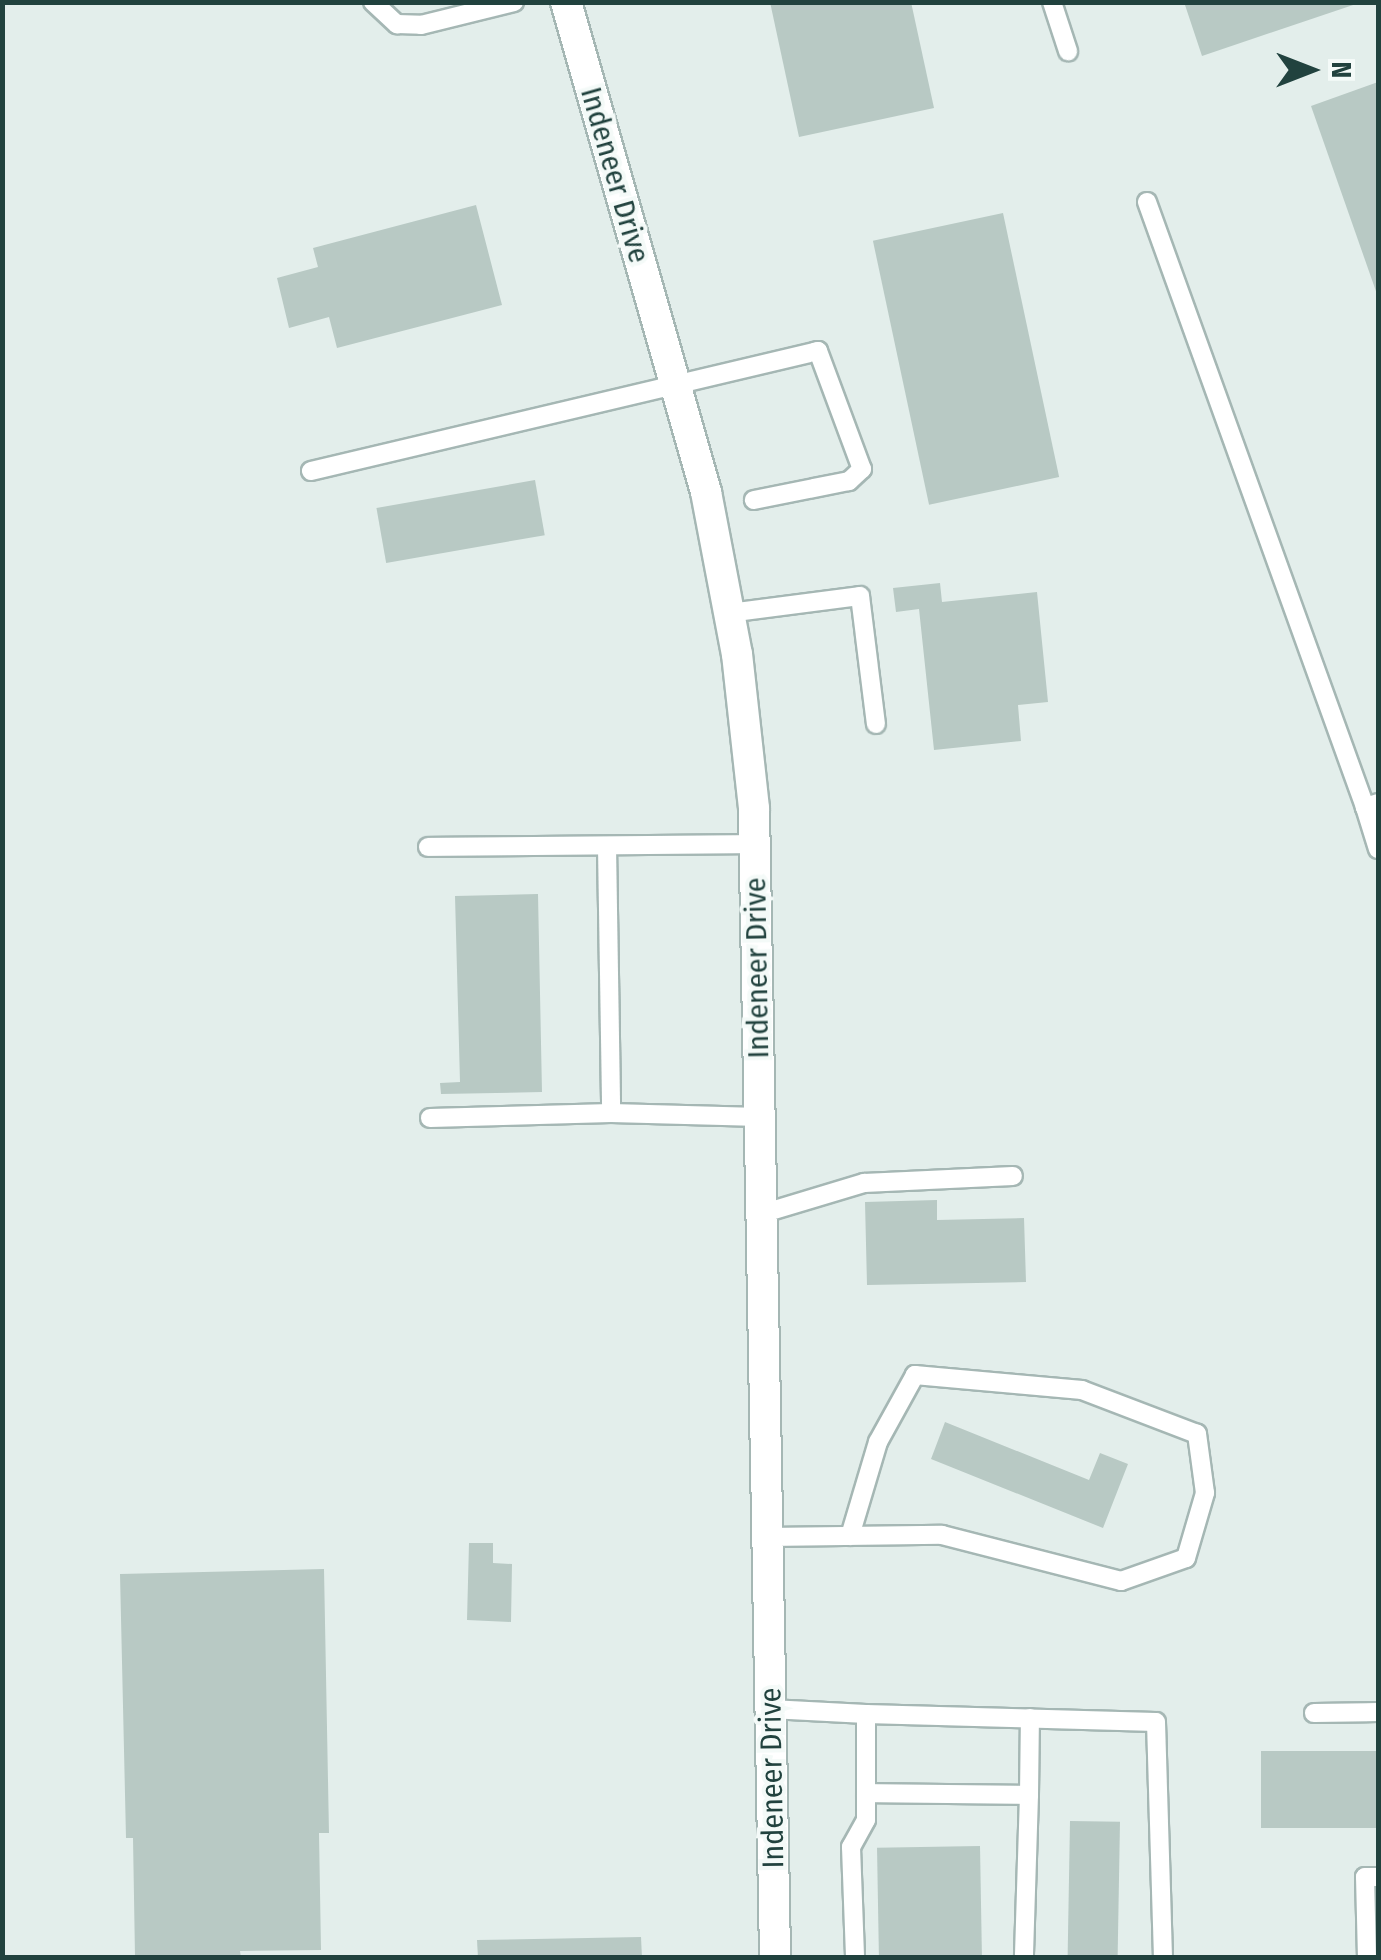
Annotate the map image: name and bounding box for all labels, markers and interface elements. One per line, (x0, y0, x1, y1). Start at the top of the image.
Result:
north arrow (1261, 20, 1361, 120)
text: N (1325, 62, 1358, 78)
street label: Indeneer Drive (573, 83, 657, 267)
street label: Indeneer Drive (737, 877, 777, 1059)
street label: Indeneer Drive (752, 1687, 792, 1869)

